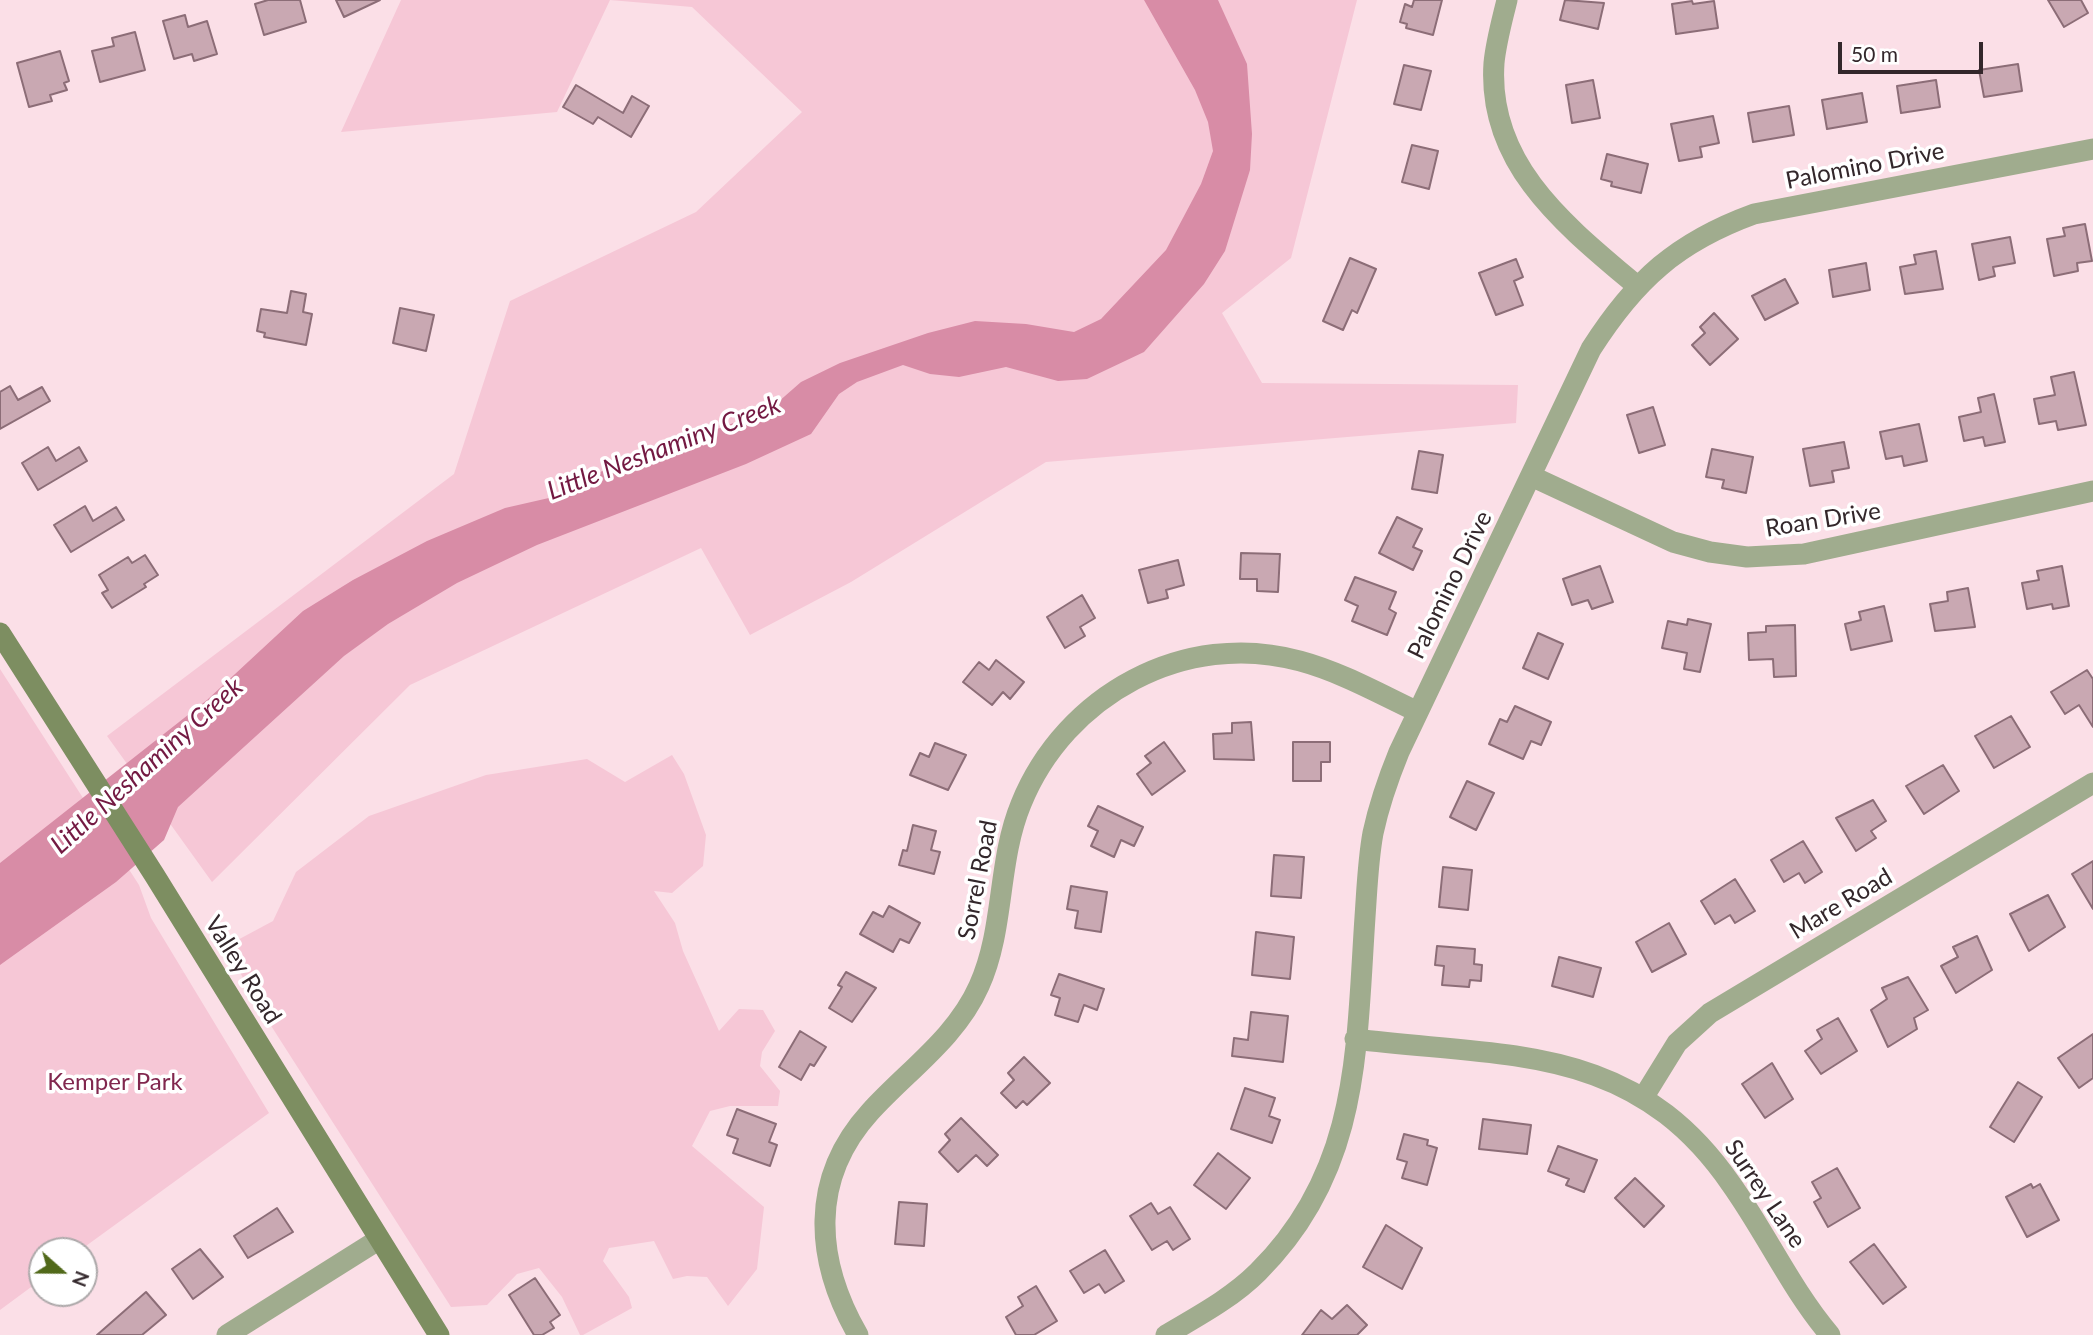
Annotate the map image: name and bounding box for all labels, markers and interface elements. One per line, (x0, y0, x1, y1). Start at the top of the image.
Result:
scale bar (1841, 28, 1986, 72)
text: 50 m (1851, 41, 1898, 66)
street label: Palomino Drive (1783, 136, 1947, 196)
water label: Little Neshaminy Creek (543, 389, 785, 507)
street label: Roan Drive (1763, 497, 1883, 543)
street label: Palomino Drive (1402, 506, 1498, 664)
water label: Little Neshaminy Creek (45, 672, 249, 860)
street label: Sorrel Road (952, 818, 1004, 942)
street label: Mare Road (1785, 862, 1897, 946)
street label: Valley Road (199, 911, 287, 1029)
park label: Kemper Park (47, 1068, 183, 1096)
street label: Surrey Lane (1718, 1134, 1812, 1254)
north arrow (28, 1237, 98, 1307)
text: N (68, 1268, 95, 1290)

